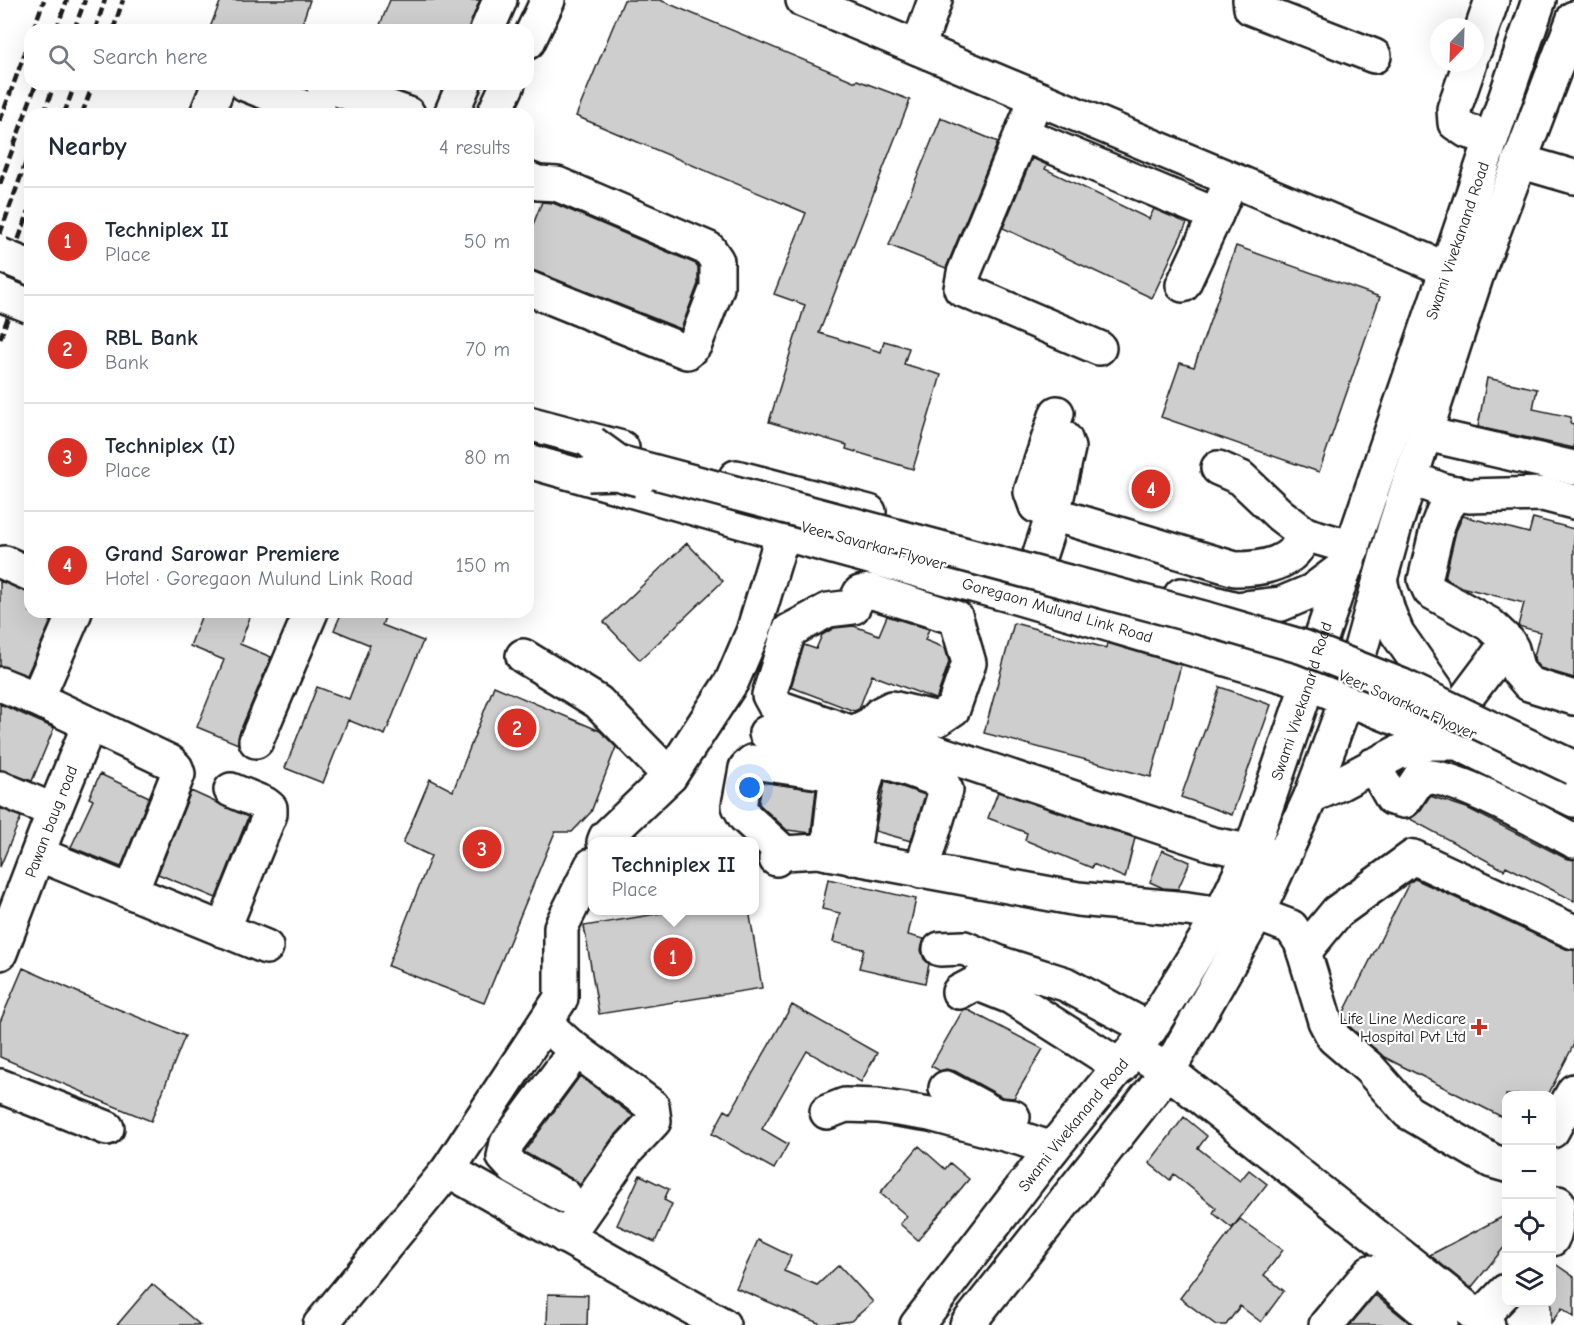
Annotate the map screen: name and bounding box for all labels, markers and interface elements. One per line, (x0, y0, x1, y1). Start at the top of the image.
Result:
north arrow (1430, 18, 1484, 72)
search box (24, 24, 534, 90)
icon: search (45, 41, 78, 74)
text: Search here (93, 44, 208, 70)
text: Nearby (48, 132, 127, 162)
text: 4 results (439, 136, 510, 159)
street label: Swami Vivekanand Road (1423, 160, 1493, 322)
text: Techniplex II (105, 217, 229, 243)
text: 1 (64, 230, 71, 253)
text: 50 m (464, 230, 510, 253)
text: Place (105, 243, 151, 266)
text: RBL Bank (105, 325, 198, 351)
text: 2 (63, 338, 72, 361)
text: 70 m (465, 338, 510, 361)
text: Bank (105, 351, 148, 374)
text: Techniplex (I) (105, 433, 236, 459)
text: 3 (63, 446, 72, 469)
text: 80 m (464, 446, 510, 469)
text: Place (105, 459, 151, 482)
pin: 4 (1132, 466, 1170, 512)
street label: Veer Savarkar Flyover (799, 518, 949, 574)
text: Grand Sarowar Premiere (105, 541, 340, 567)
text: 4 (63, 554, 72, 577)
text: 150 m (456, 554, 510, 577)
text: Hotel · Goregaon Mulund Link Road (105, 567, 413, 590)
street label: Goregaon Mulund Link Road (960, 575, 1155, 647)
street label: Swami Vivekanand Road (1268, 620, 1336, 783)
street label: Veer Savarkar Flyover (1336, 666, 1480, 744)
pin: 2 (498, 706, 536, 750)
street label: Pawan baug road (22, 763, 81, 880)
your location (735, 773, 764, 802)
pin: 3 (462, 826, 502, 872)
popup (588, 837, 759, 915)
text: Techniplex II (612, 852, 735, 878)
text: Place (612, 878, 657, 901)
pin: 1 (654, 934, 692, 980)
place label: Life Line Medicare Hospital Pvt Ltd (1339, 1010, 1466, 1046)
marker: Life Line Medicare Hospital Pvt Ltd (1470, 1018, 1488, 1036)
street label: Swami Vivekanand Road (1015, 1055, 1132, 1195)
map controls (1502, 1091, 1556, 1307)
button: + (1502, 1091, 1556, 1145)
button: − (1502, 1145, 1556, 1199)
button: locate (1502, 1199, 1556, 1253)
button: layers (1502, 1253, 1556, 1307)

